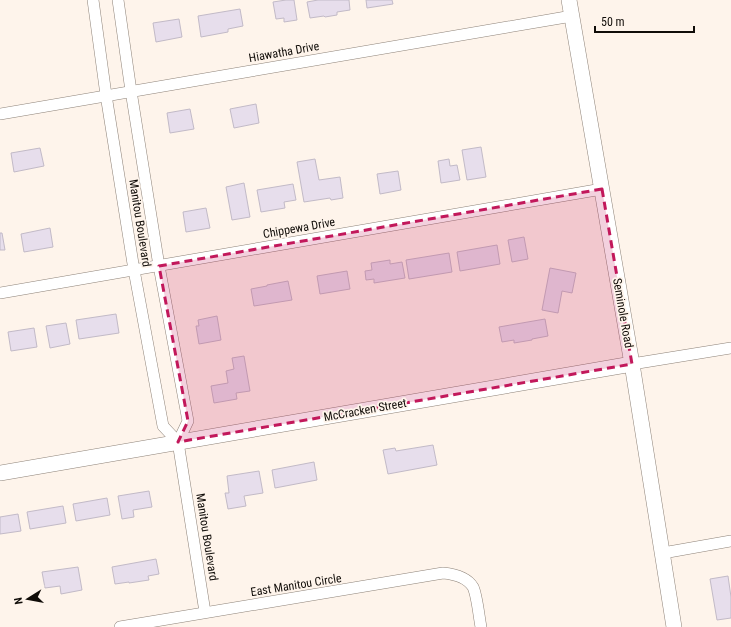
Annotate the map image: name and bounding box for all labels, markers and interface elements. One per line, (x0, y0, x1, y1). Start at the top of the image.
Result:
scale bar (595, 8, 694, 34)
text: 50 m (601, 15, 625, 29)
street label: Hiawatha Drive (248, 39, 321, 65)
street label: Manitou Boulevard (126, 178, 154, 268)
street label: Chippewa Drive (262, 215, 337, 241)
street label: Seminole Road (610, 277, 636, 349)
street label: McCracken Street (323, 396, 408, 424)
street label: Manitou Boulevard (193, 492, 221, 582)
street label: East Manitou Circle (250, 571, 343, 599)
north arrow (8, 579, 48, 619)
text: N (12, 596, 26, 605)

